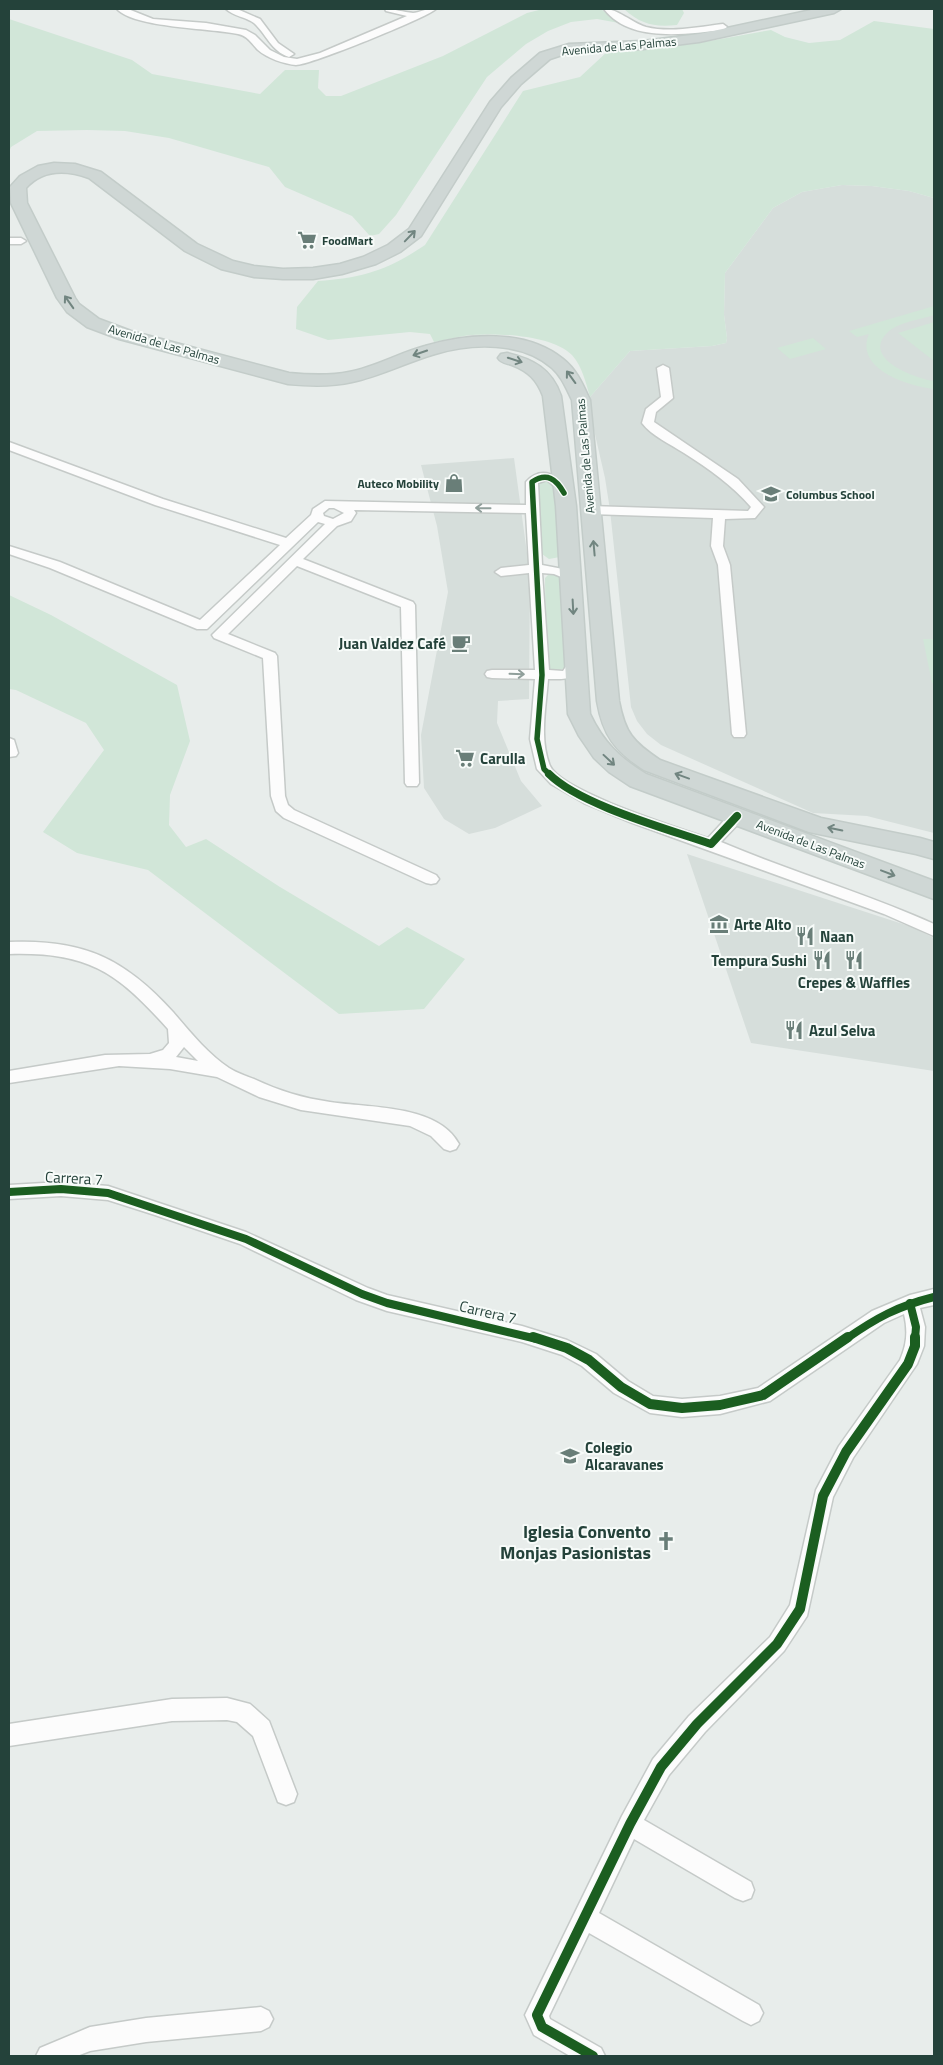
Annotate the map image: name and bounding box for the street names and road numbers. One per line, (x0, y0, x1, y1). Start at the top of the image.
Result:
street label: Avenida de Las Palmas (561, 31, 678, 60)
street label: Avenida de Las Palmas (106, 319, 222, 369)
street label: Avenida de Las Palmas (570, 397, 599, 514)
street label: Avenida de Las Palmas (754, 814, 869, 874)
street label: Carrera 7 (44, 1165, 104, 1191)
street label: Carrera 7 (457, 1294, 519, 1330)

